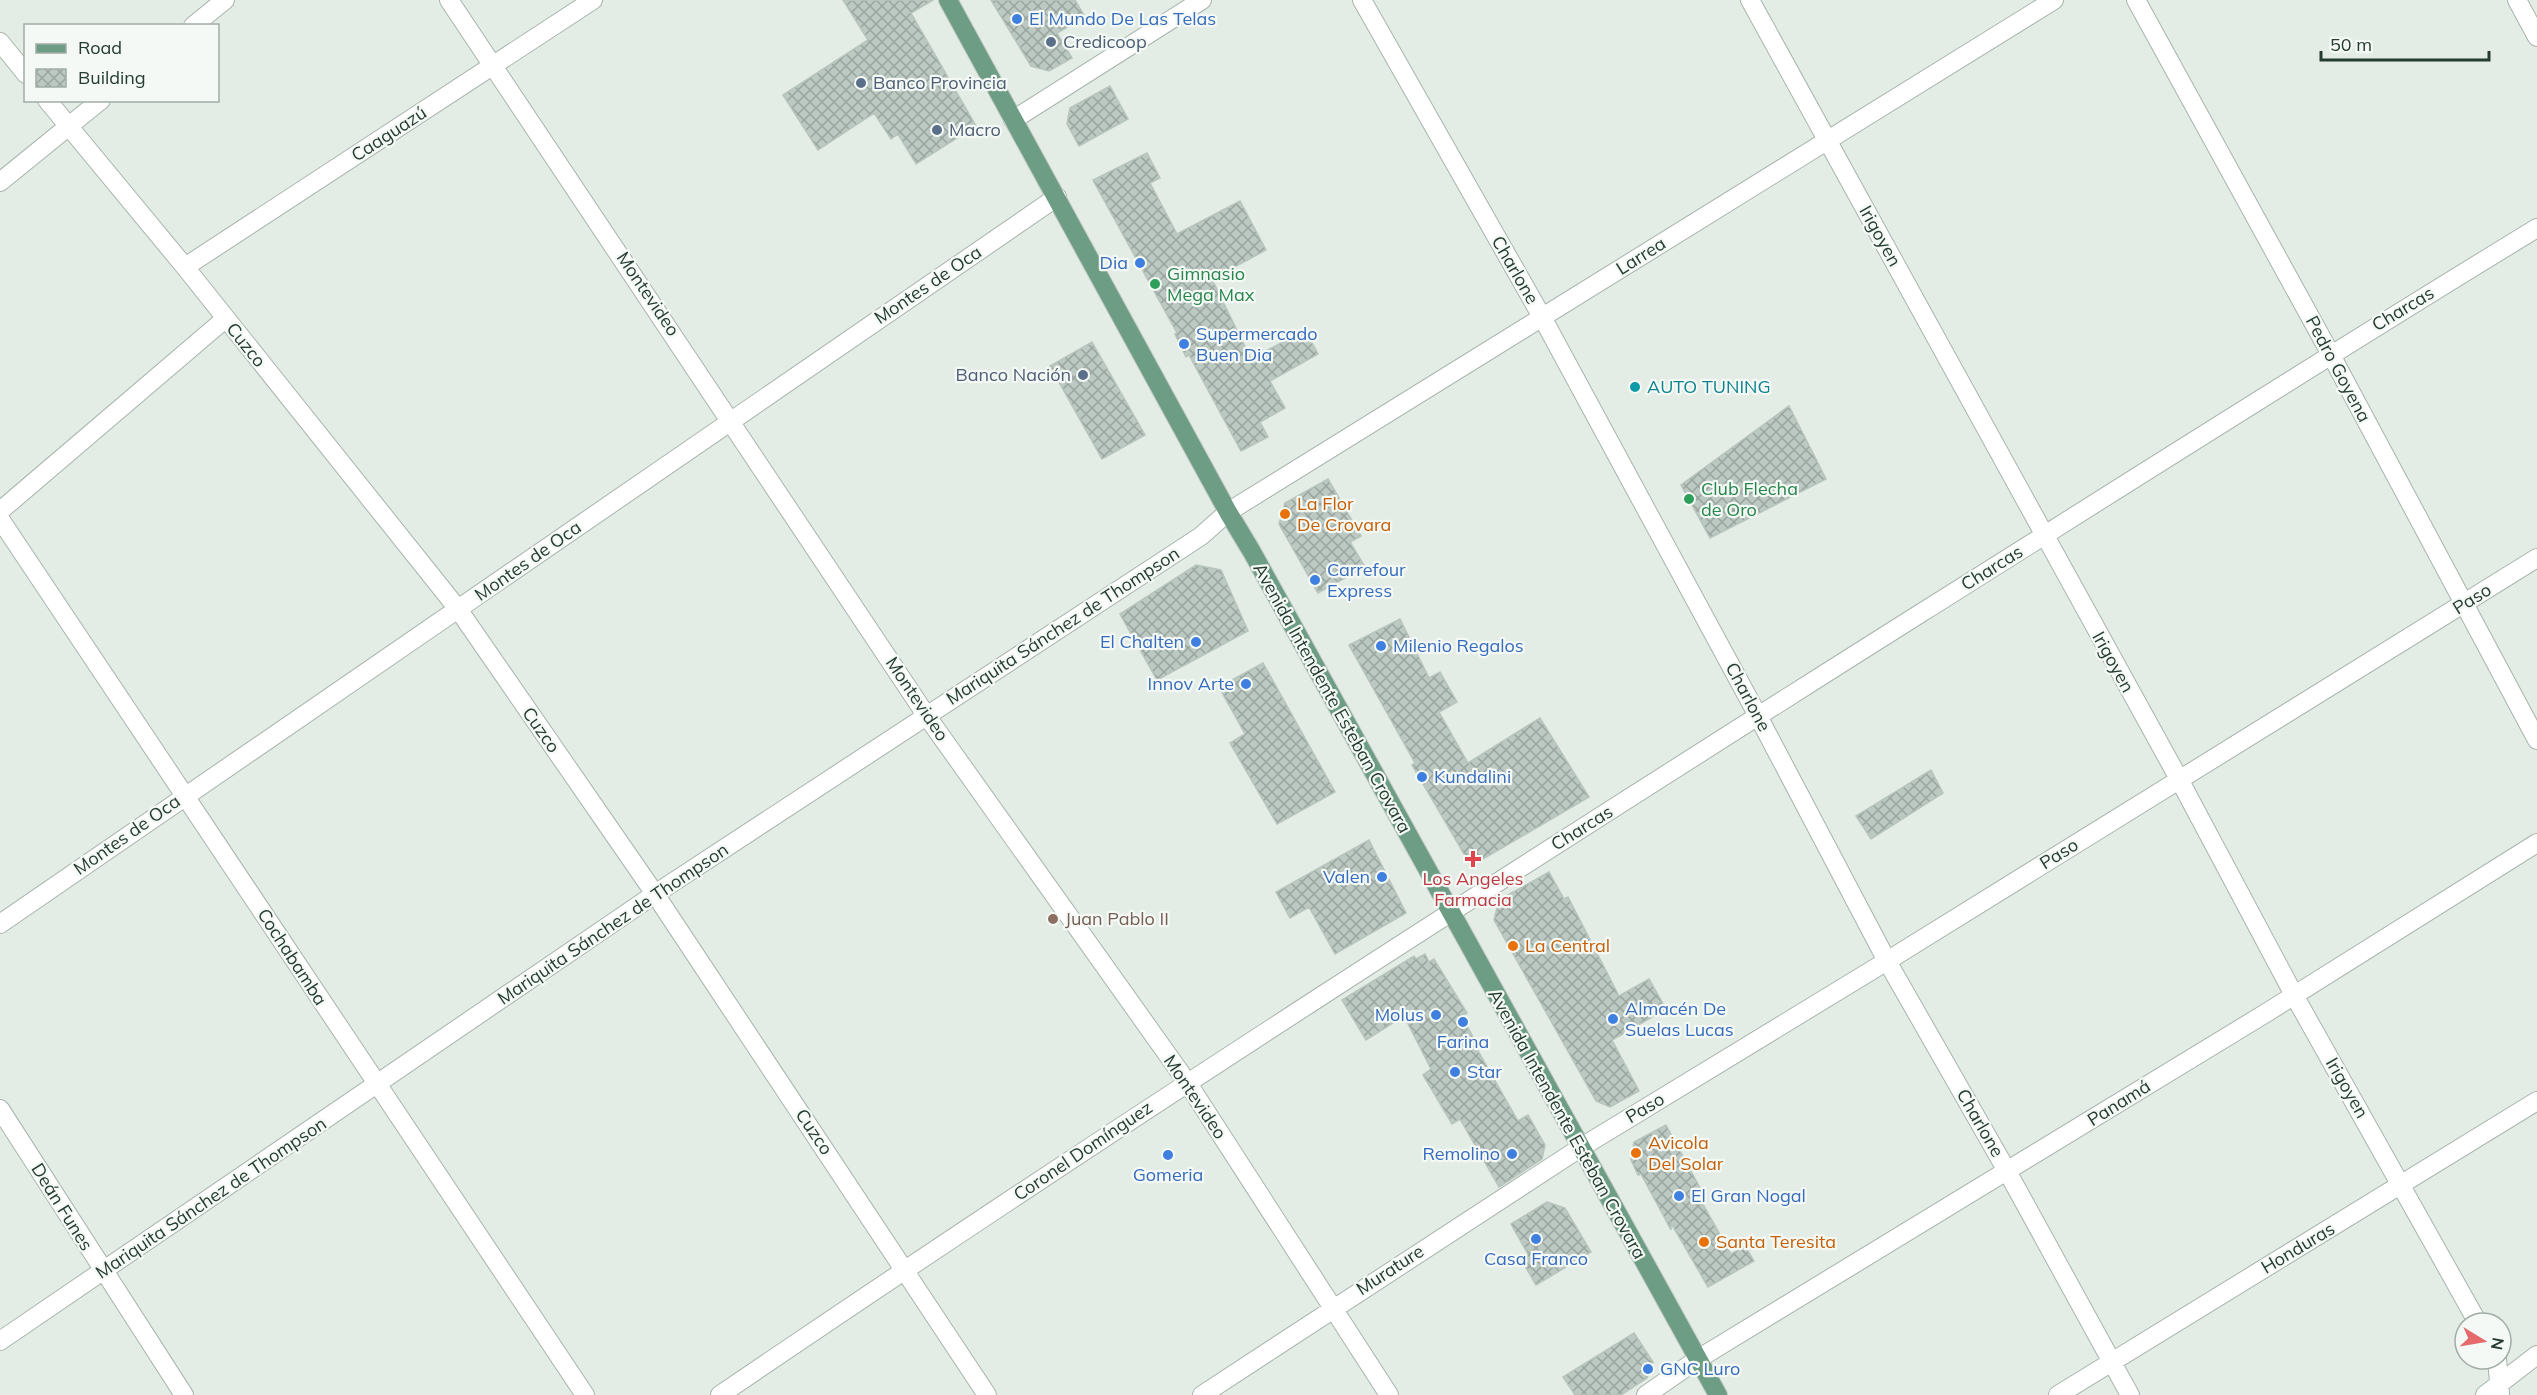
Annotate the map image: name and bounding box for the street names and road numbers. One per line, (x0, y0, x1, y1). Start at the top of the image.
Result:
street label: Caaguazú (347, 101, 431, 166)
street label: Irigoyen (1854, 201, 1907, 270)
street label: Charlone (1487, 231, 1544, 308)
street label: Larrea (1612, 231, 1670, 280)
street label: Montes de Oca (870, 240, 986, 329)
street label: Montevideo (612, 247, 685, 340)
street label: Charcas (2367, 281, 2438, 336)
street label: Pedro Goyena (2301, 312, 2376, 426)
street label: Cuzco (222, 318, 271, 372)
street label: Montes de Oca (470, 515, 585, 606)
street label: Charcas (1957, 540, 2027, 596)
street label: Mariquita Sánchez de Thompson (942, 541, 1184, 710)
street label: Avenida Intendente Esteban Crovara (1248, 559, 1416, 837)
street label: Paso (2448, 578, 2495, 619)
street label: Irigoyen (2087, 627, 2140, 696)
street label: Montevideo (881, 652, 954, 745)
street label: Charlone (1721, 658, 1776, 735)
street label: Cuzco (517, 702, 565, 757)
street label: Montes de Oca (69, 789, 184, 880)
street label: Charcas (1547, 800, 1617, 856)
street label: Paso (2035, 833, 2082, 874)
street label: Mariquita Sánchez de Thompson (493, 838, 733, 1010)
street label: Cochabamba (252, 904, 332, 1010)
street label: Avenida Intendente Esteban Crovara (1483, 985, 1651, 1263)
street label: Montevideo (1159, 1050, 1232, 1143)
street label: Irigoyen (2321, 1053, 2374, 1122)
street label: Panamá (2083, 1074, 2155, 1131)
street label: Charlone (1952, 1084, 2009, 1161)
street label: Paso (1621, 1087, 1668, 1128)
street label: Coronel Domínguez (1009, 1096, 1157, 1206)
street label: Cuzco (791, 1104, 838, 1159)
street label: Mariquita Sánchez de Thompson (91, 1112, 331, 1284)
street label: Deán Funes (26, 1159, 98, 1255)
street label: Honduras (2257, 1217, 2339, 1279)
street label: Murature (1352, 1239, 1428, 1300)

